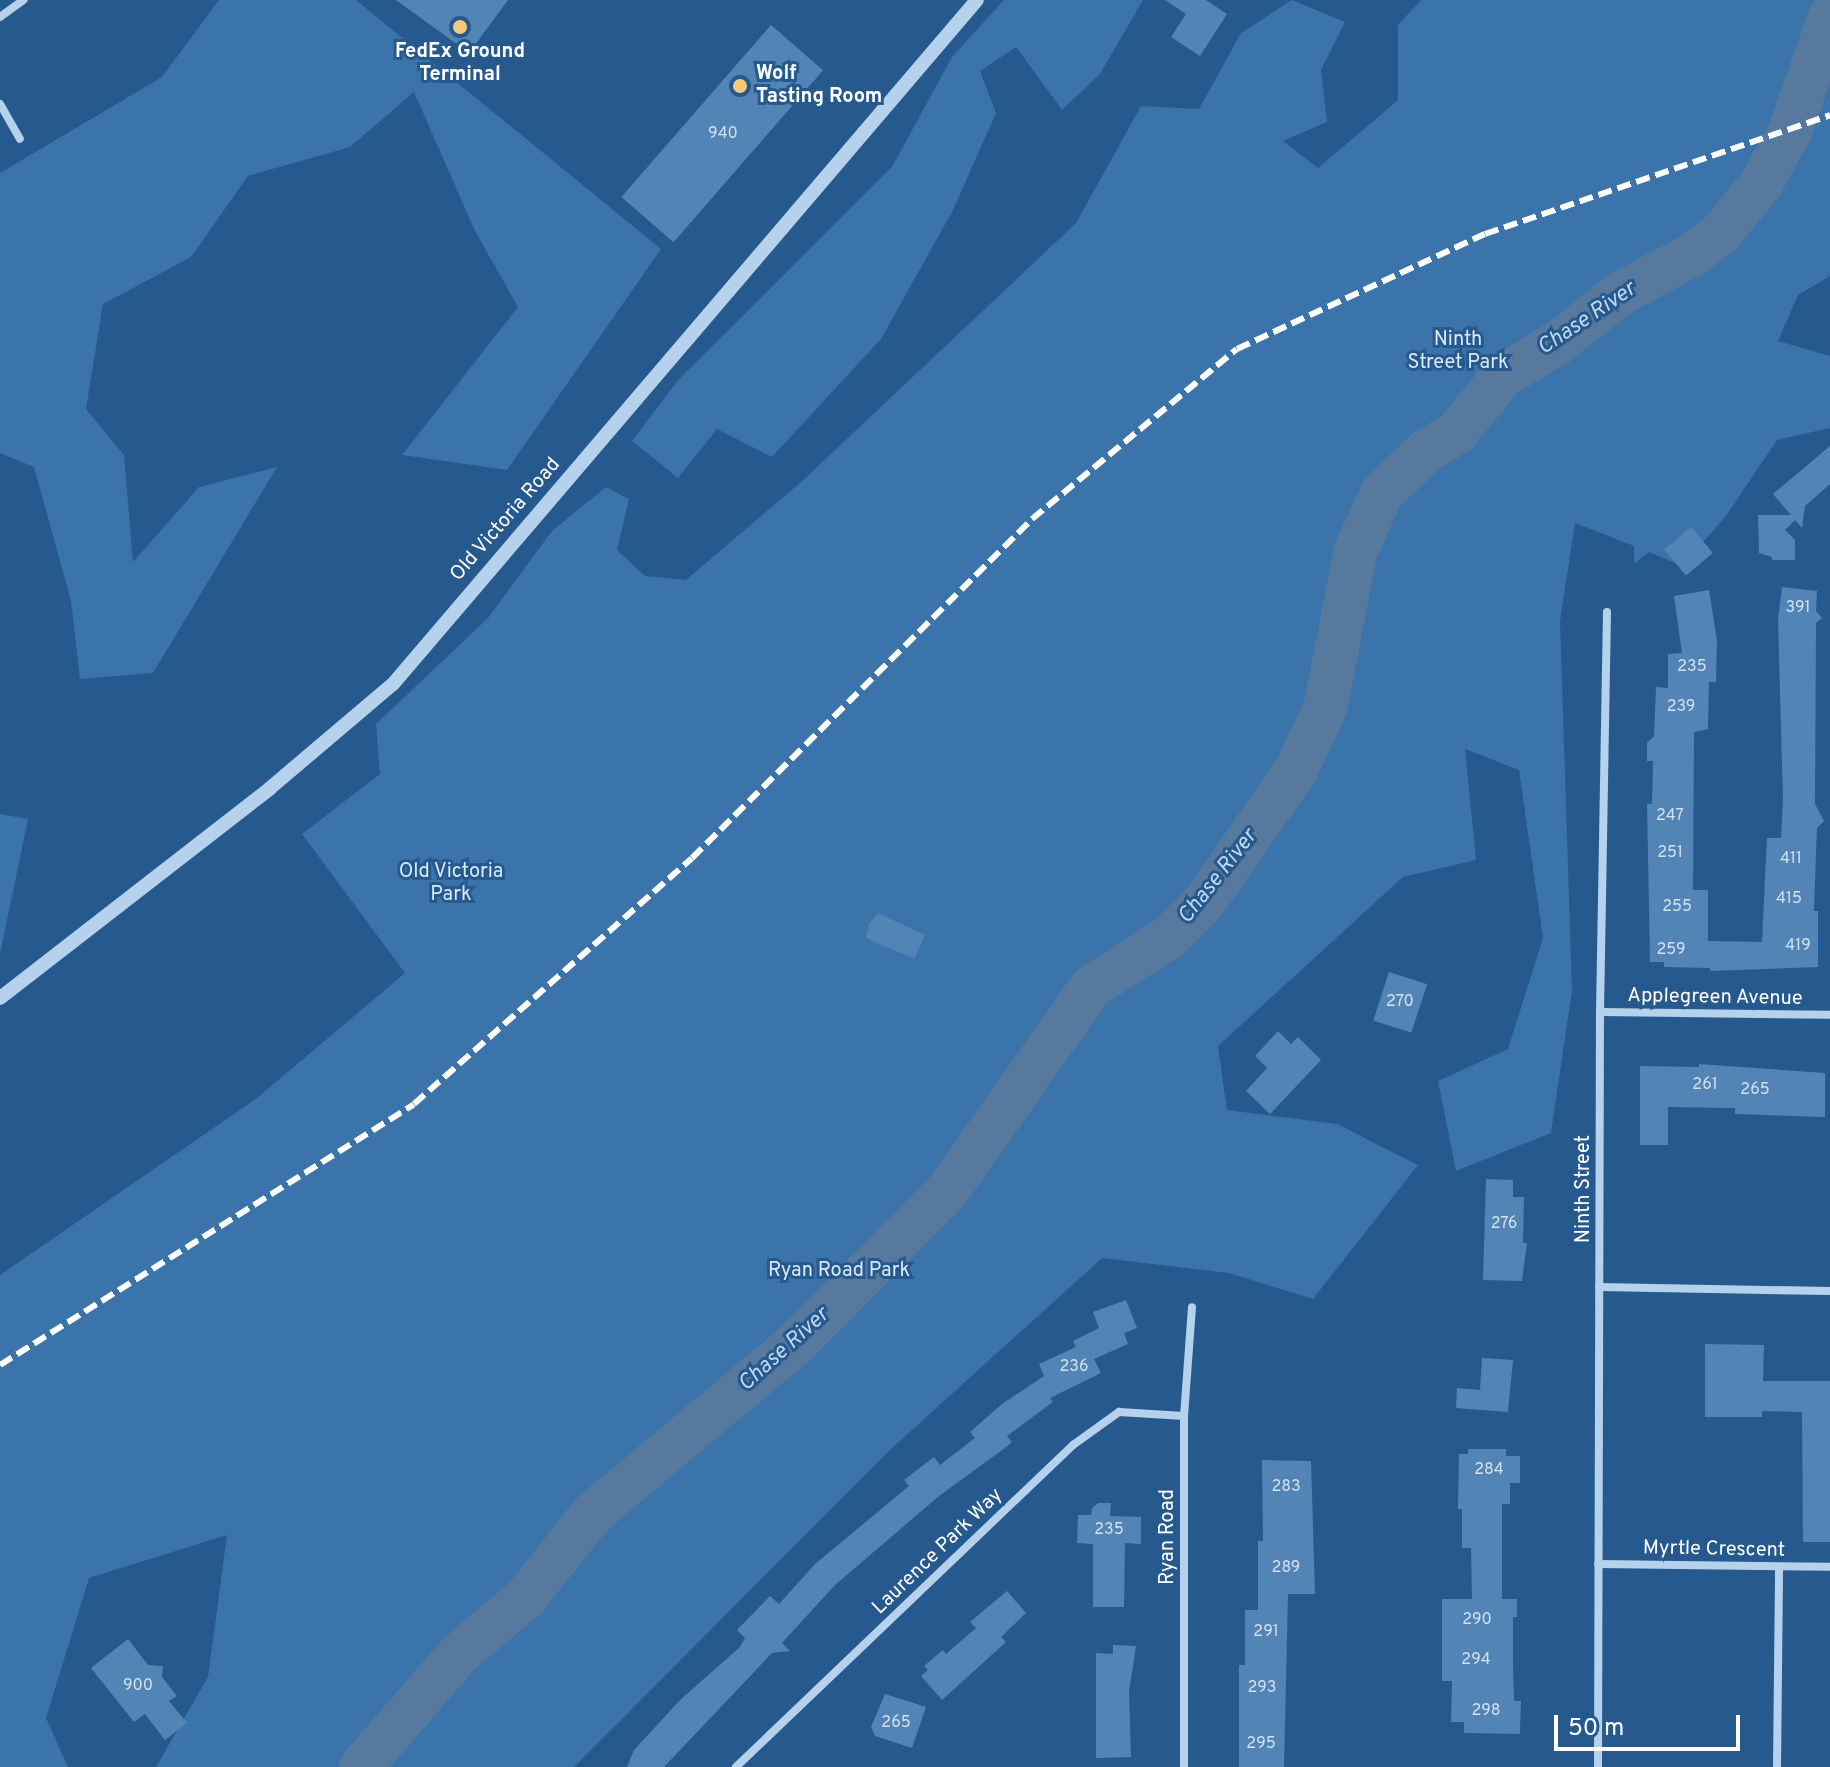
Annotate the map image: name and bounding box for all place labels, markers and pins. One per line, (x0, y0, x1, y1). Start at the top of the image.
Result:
marker: FedEx Ground Terminal (451, 18, 469, 36)
place label: FedEx Ground Terminal (395, 40, 525, 87)
place label: Wolf Tasting Room (756, 62, 882, 109)
marker: Wolf Tasting Room (731, 77, 749, 95)

